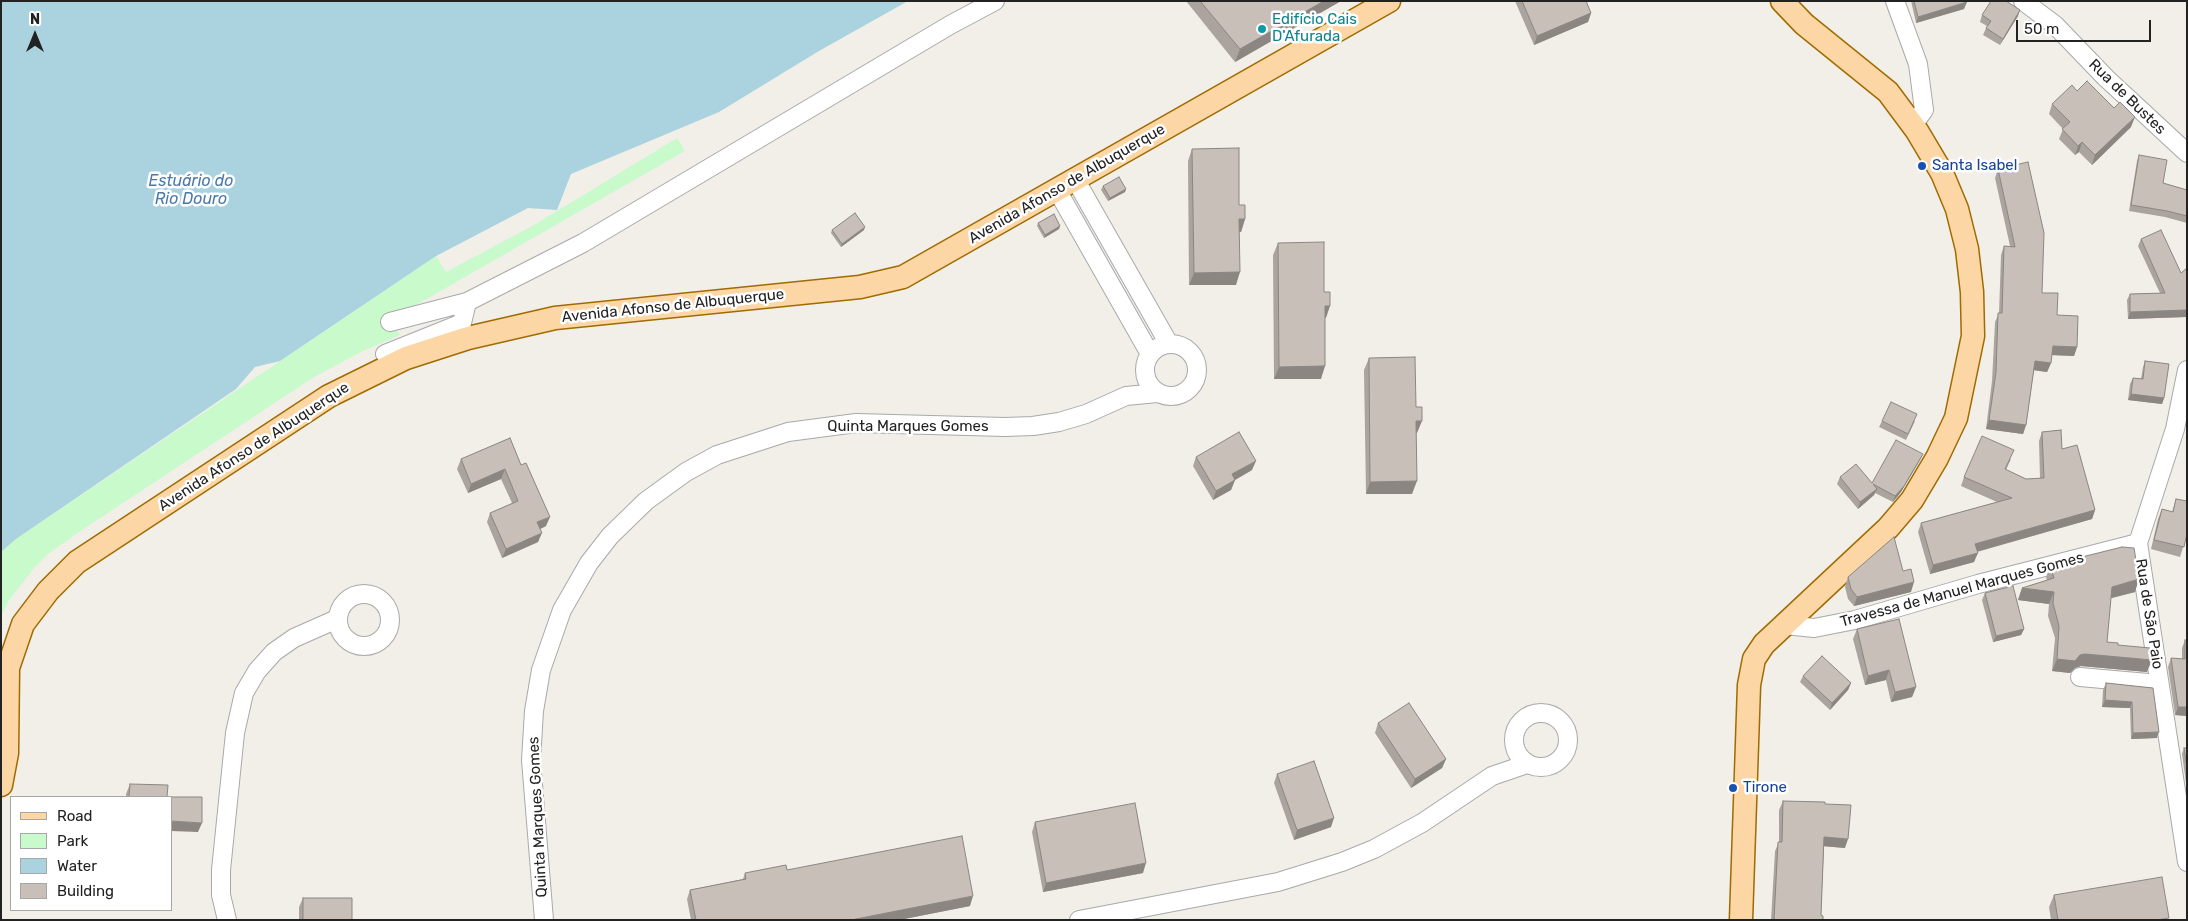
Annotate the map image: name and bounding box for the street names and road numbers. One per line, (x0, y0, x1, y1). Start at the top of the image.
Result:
street label: Rua de Bustes (2085, 56, 2169, 138)
street label: Avenida Afonso de Albuquerque (966, 120, 1168, 248)
street label: Avenida Afonso de Albuquerque (561, 285, 785, 327)
street label: Avenida Afonso de Albuquerque (155, 379, 353, 515)
street label: Quinta Marques Gomes (827, 418, 989, 436)
street label: Travessa de Manuel Marques Gomes (1838, 549, 2086, 631)
street label: Rua de São Paio (2131, 557, 2167, 671)
street label: Quinta Marques Gomes (525, 736, 551, 898)

